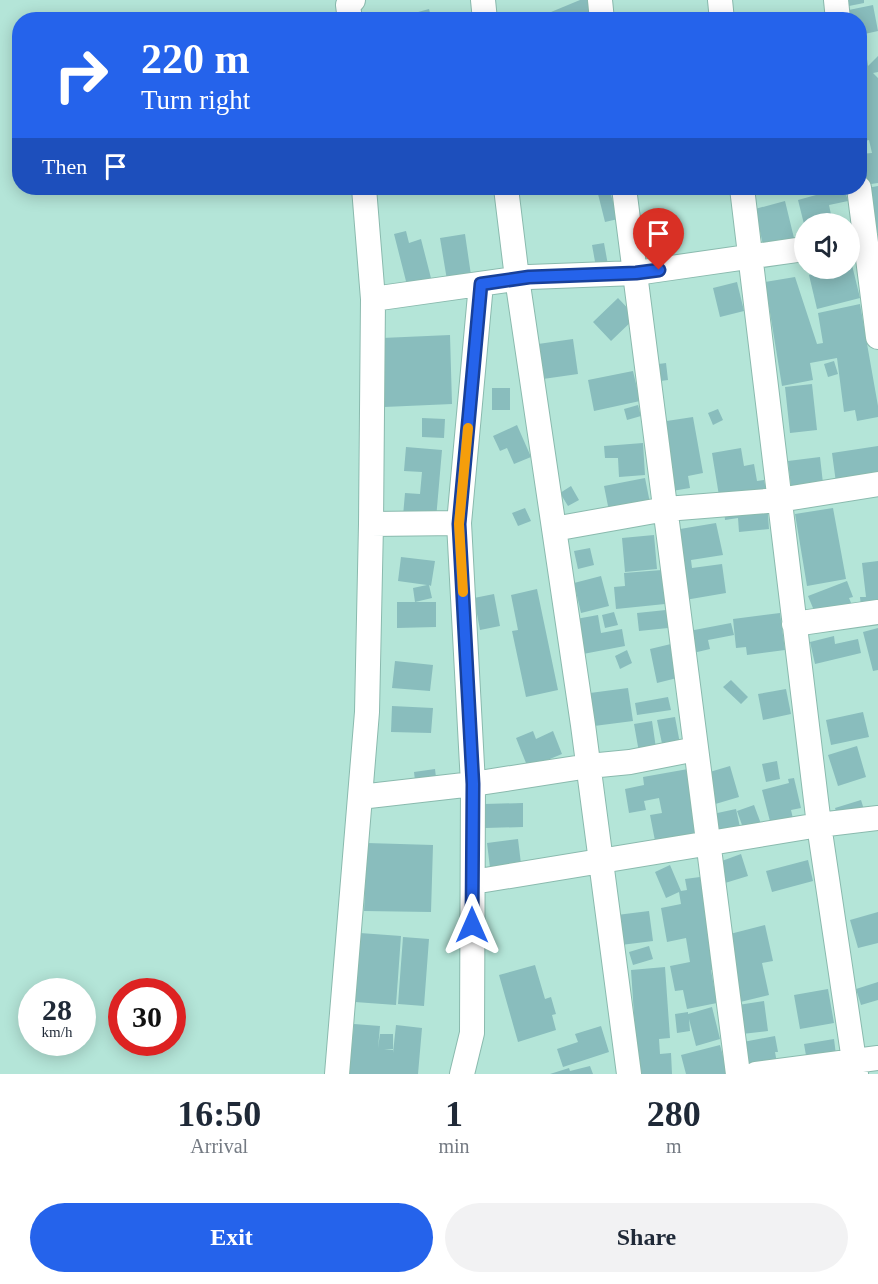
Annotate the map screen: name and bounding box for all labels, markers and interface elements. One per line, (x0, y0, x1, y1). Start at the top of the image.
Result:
icon: right (42, 36, 120, 114)
text: 220 m (141, 36, 250, 82)
text: Turn right (141, 85, 250, 115)
icon: arrive (99, 150, 132, 183)
text: Then (42, 154, 87, 179)
pin (633, 208, 684, 270)
map controls (794, 213, 860, 279)
button: sound (794, 213, 860, 279)
icon: arrive (642, 217, 675, 250)
position arrow (440, 893, 504, 957)
speed limit sign: 30 (108, 978, 186, 1056)
text: 28 (42, 993, 72, 1026)
text: km/h (42, 1024, 72, 1040)
text: 16:50 (177, 1094, 261, 1134)
text: 1 (445, 1094, 463, 1134)
text: 280 (647, 1094, 701, 1134)
text: Arrival (190, 1135, 248, 1157)
text: min (438, 1135, 470, 1157)
text: m (666, 1135, 682, 1157)
button: Exit (30, 1203, 433, 1272)
button: Share (445, 1203, 848, 1272)

